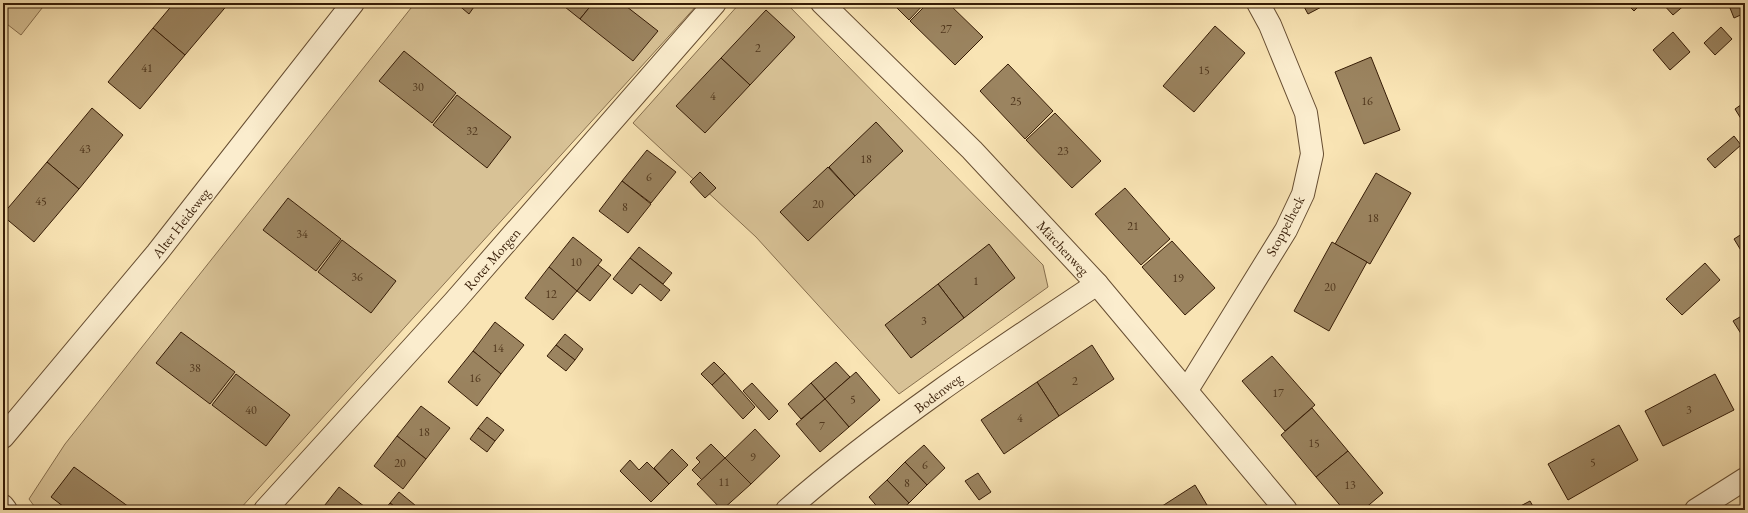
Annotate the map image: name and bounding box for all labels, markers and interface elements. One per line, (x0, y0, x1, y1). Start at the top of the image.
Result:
house number: 27 (940, 21, 952, 37)
house number: 2 (755, 40, 761, 56)
house number: 41 (141, 60, 153, 76)
house number: 15 (1198, 62, 1210, 78)
house number: 30 (412, 79, 424, 95)
house number: 4 (710, 88, 716, 104)
house number: 25 (1010, 93, 1022, 109)
house number: 16 (1361, 93, 1373, 109)
house number: 32 (466, 123, 478, 139)
house number: 43 (79, 141, 91, 157)
house number: 23 (1057, 143, 1069, 159)
house number: 18 (860, 151, 872, 167)
house number: 6 (646, 169, 652, 185)
street label: Alter Heideweg (147, 184, 214, 262)
street label: Stoppelheck (1262, 192, 1309, 259)
house number: 45 (35, 193, 47, 209)
house number: 20 (812, 196, 824, 212)
house number: 8 (622, 199, 628, 215)
house number: 18 (1367, 210, 1379, 226)
street label: Märchenweg (1033, 217, 1094, 280)
house number: 21 (1127, 218, 1139, 234)
street label: Roter Morgen (460, 224, 524, 294)
house number: 34 (296, 226, 308, 242)
house number: 10 (570, 254, 582, 270)
house number: 36 (351, 269, 363, 285)
house number: 19 (1172, 270, 1184, 286)
house number: 1 (973, 273, 979, 289)
house number: 20 (1324, 279, 1336, 295)
house number: 12 (545, 286, 557, 302)
house number: 3 (921, 313, 927, 329)
house number: 14 (492, 340, 504, 356)
house number: 38 (189, 360, 201, 376)
street label: Bodenweg (910, 369, 966, 417)
house number: 16 (469, 370, 481, 386)
house number: 2 (1072, 373, 1078, 389)
house number: 17 (1272, 385, 1284, 401)
house number: 5 (850, 391, 856, 407)
house number: 40 (245, 402, 257, 418)
house number: 3 (1686, 402, 1692, 418)
house number: 4 (1017, 410, 1023, 426)
house number: 7 (819, 418, 825, 434)
house number: 18 (418, 424, 430, 440)
house number: 15 (1308, 435, 1320, 451)
house number: 9 (750, 449, 756, 465)
house number: 5 (1590, 454, 1596, 470)
house number: 20 (394, 455, 406, 471)
house number: 6 (922, 457, 928, 473)
house number: 11 (718, 474, 730, 490)
house number: 8 (904, 475, 910, 491)
house number: 13 (1344, 477, 1356, 493)

